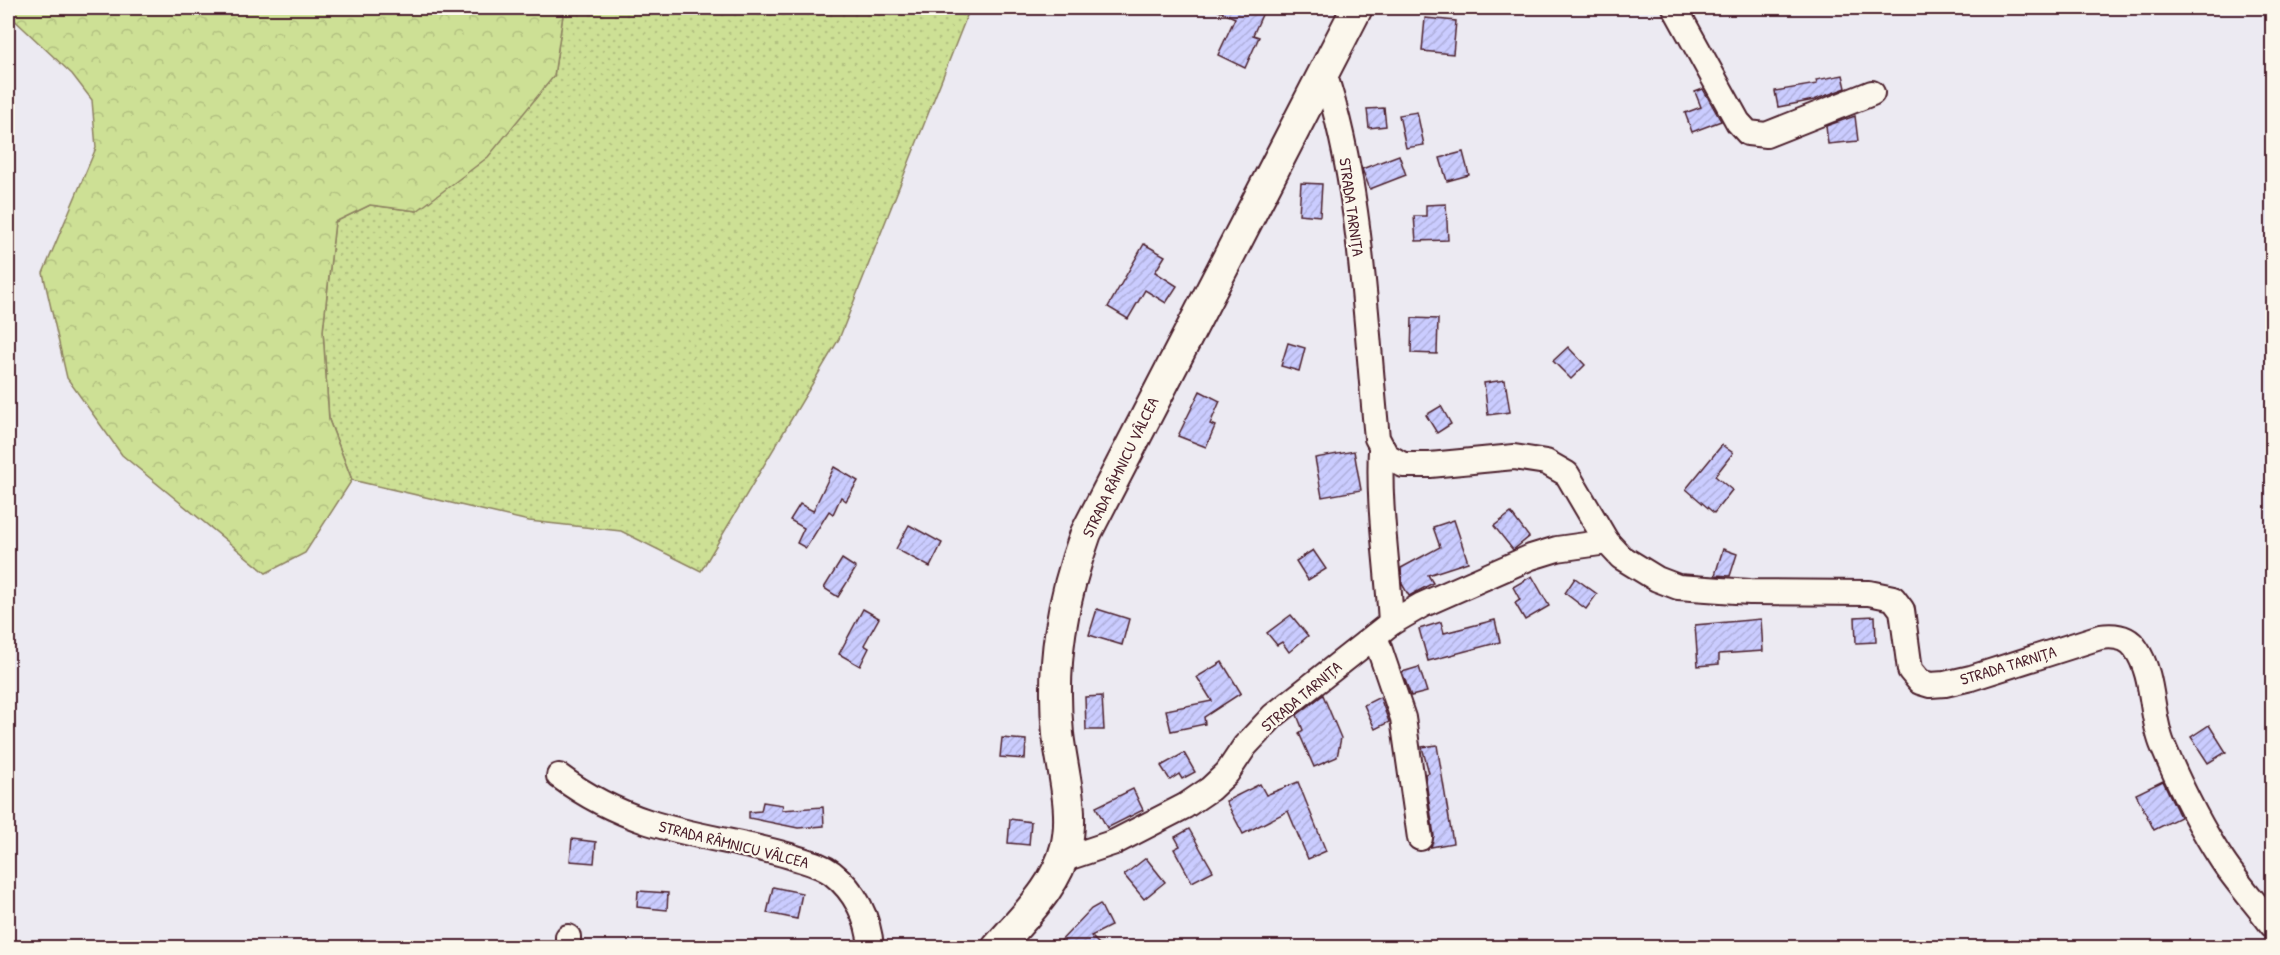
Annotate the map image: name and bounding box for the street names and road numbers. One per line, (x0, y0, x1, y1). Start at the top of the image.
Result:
street label: STRADA TARNIȚA (1334, 156, 1370, 258)
street label: STRADA RÂMNICU VÂLCEA (1076, 393, 1164, 541)
street label: STRADA TARNIȚA (1957, 640, 2059, 690)
street label: STRADA TARNIȚA (1256, 656, 1346, 736)
street label: STRADA RÂMNICU VÂLCEA (657, 815, 811, 873)

